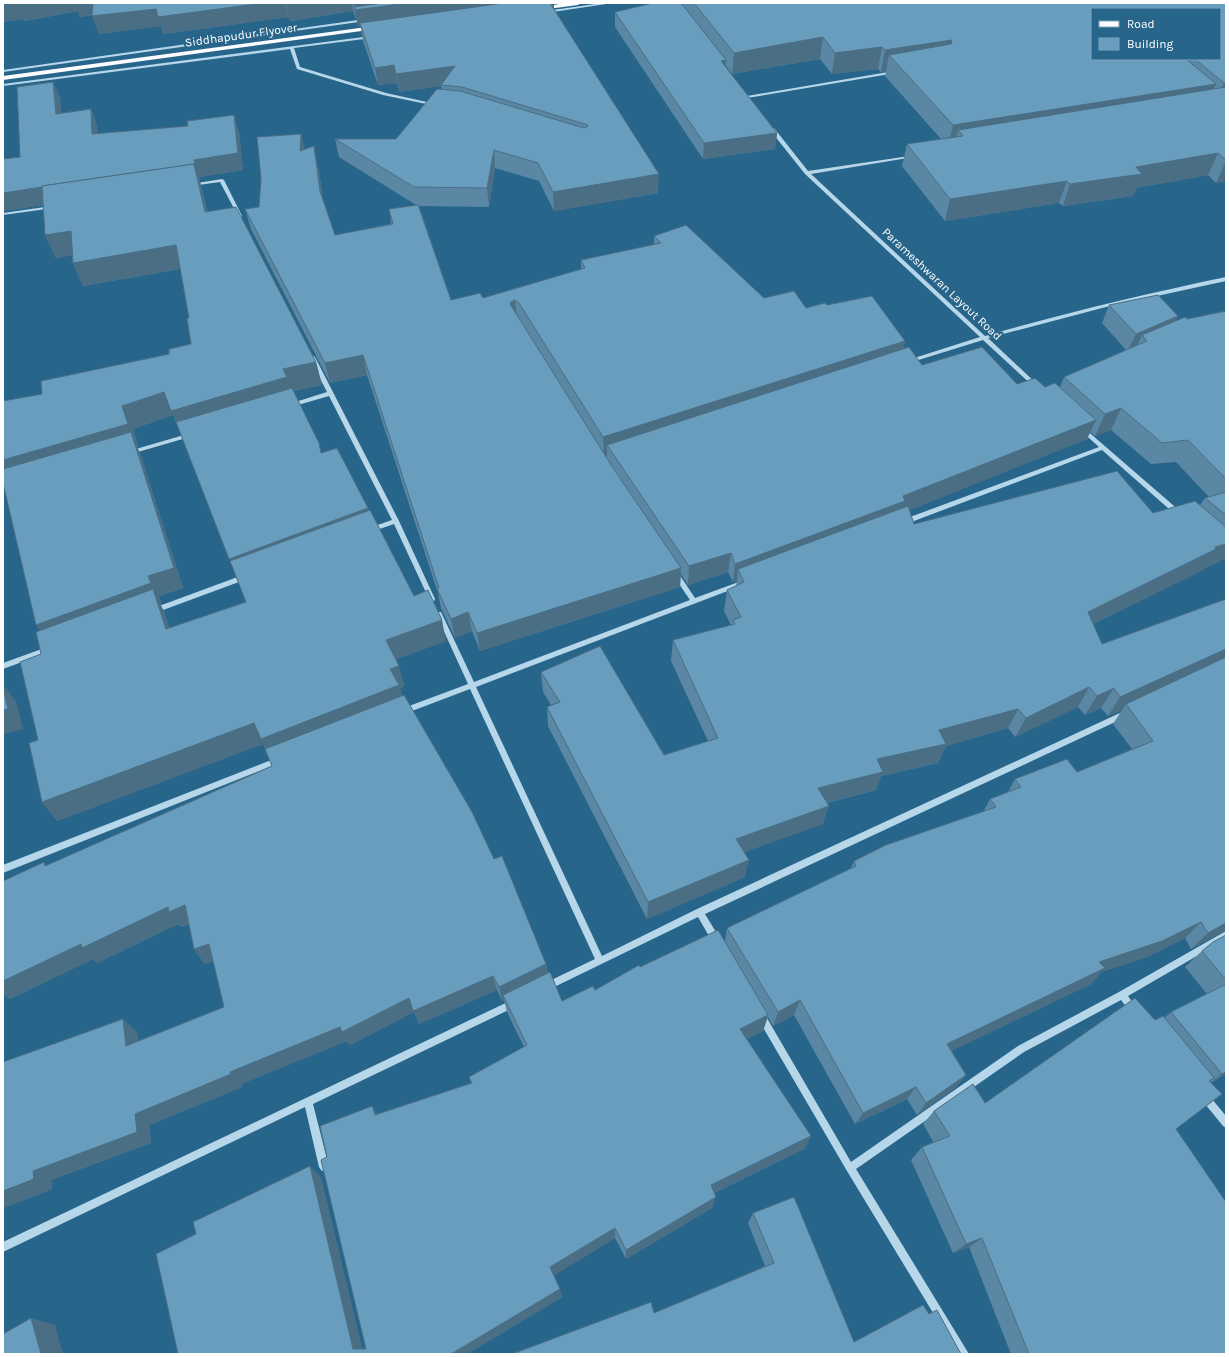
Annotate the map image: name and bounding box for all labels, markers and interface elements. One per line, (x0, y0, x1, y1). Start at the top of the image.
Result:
legend (1091, 8, 1221, 60)
text: Road (1127, 17, 1155, 31)
street label: Siddhapudur Flyover (184, 20, 299, 50)
text: Building (1127, 37, 1174, 51)
street label: Parameshwaran Layout Road (879, 225, 1005, 343)

